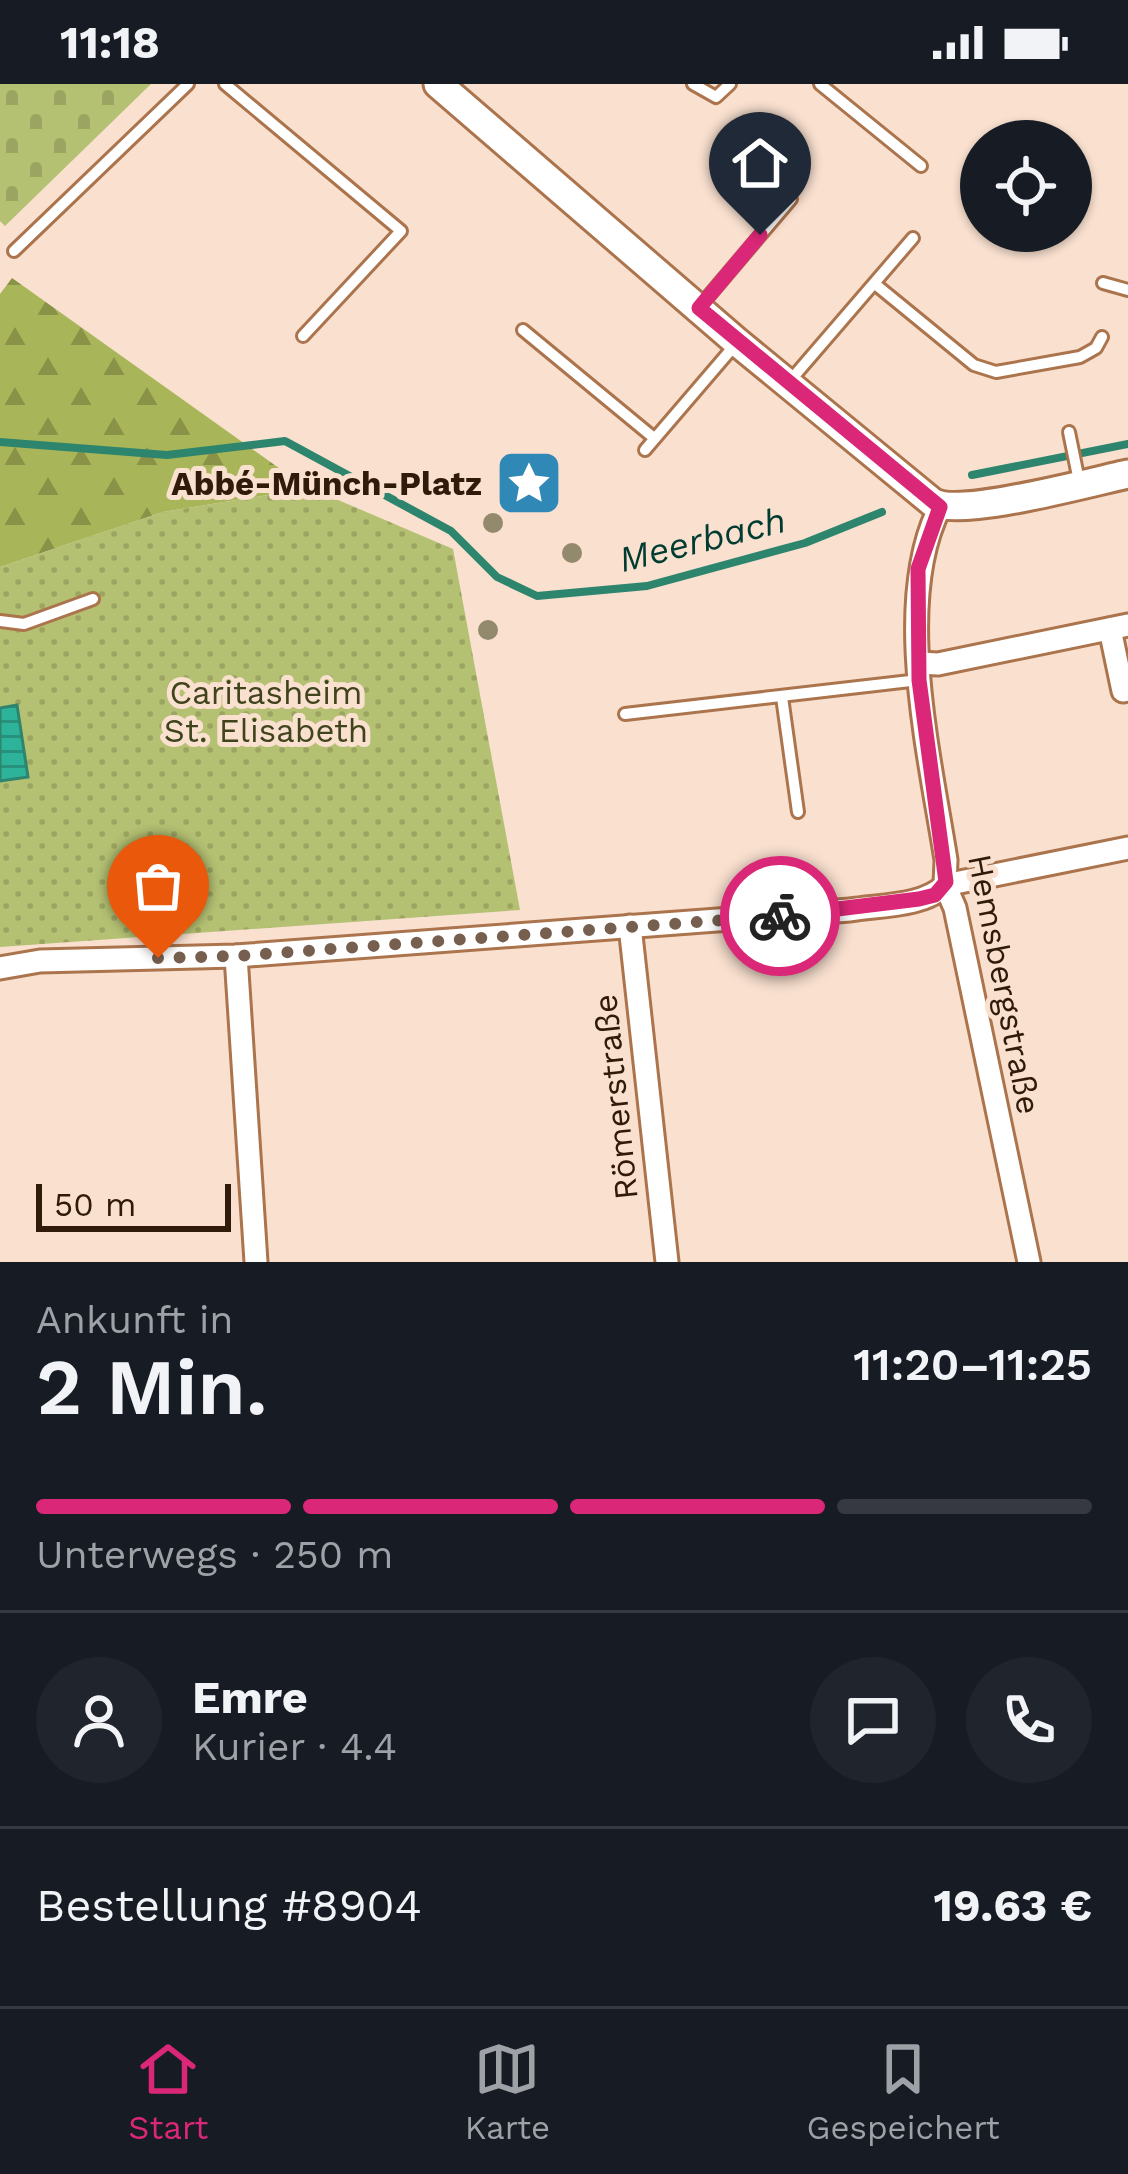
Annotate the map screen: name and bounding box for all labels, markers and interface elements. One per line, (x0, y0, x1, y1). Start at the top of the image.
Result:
text: 11:18 (60, 16, 160, 69)
pin (709, 112, 811, 235)
map controls (960, 120, 1092, 252)
button: locate (960, 120, 1092, 252)
icon: home (727, 130, 793, 196)
place icon: Abbé-Münch-Platz (494, 448, 564, 518)
place label: Abbé-Münch-Platz (171, 464, 482, 503)
water label: Meerbach (615, 499, 790, 581)
park label: Caritasheim St. Elisabeth (164, 673, 368, 750)
pin (107, 835, 209, 958)
street label: Hemsbergstraße (960, 851, 1049, 1117)
icon: bag (125, 853, 191, 919)
courier (720, 856, 840, 976)
icon: bike (747, 883, 813, 949)
street label: Römerstraße (585, 992, 646, 1202)
scale bar (36, 1178, 231, 1231)
text: 50 m (54, 1185, 136, 1224)
text: Ankunft in (36, 1297, 233, 1342)
text: 11:20–11:25 (853, 1338, 1092, 1391)
text: 2 Min. (36, 1341, 268, 1433)
text: Unterwegs · 250 m (36, 1532, 393, 1577)
button: person (36, 1657, 162, 1783)
button: chat (810, 1657, 936, 1783)
button: phone (966, 1657, 1092, 1783)
text: Emre (192, 1671, 308, 1724)
text: Kurier · 4.4 (192, 1724, 397, 1769)
text: Bestellung #8904 (36, 1879, 422, 1932)
text: 19.63 € (933, 1879, 1092, 1932)
tab: Start (128, 2036, 208, 2147)
tab: Karte (465, 2036, 550, 2147)
tab: Gespeichert (807, 2036, 1000, 2147)

